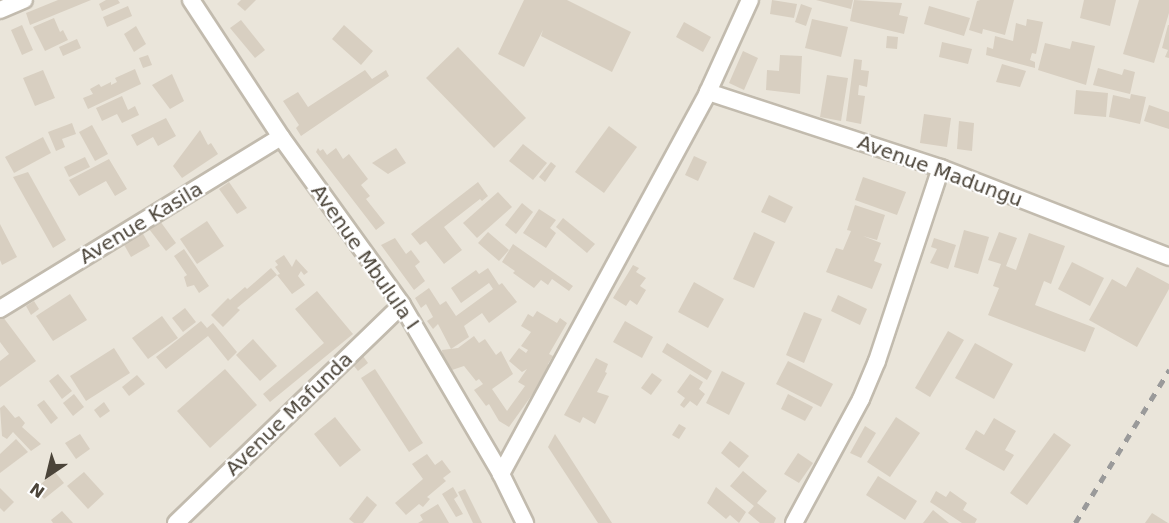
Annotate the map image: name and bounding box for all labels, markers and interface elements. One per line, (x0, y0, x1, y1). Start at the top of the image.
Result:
street label: Avenue Madungu (854, 130, 1026, 212)
street label: Avenue Kasila (75, 177, 207, 269)
street label: Avenue Mbulula I (306, 180, 424, 334)
street label: Avenue Mafunda (220, 347, 358, 481)
north arrow (18, 445, 78, 505)
text: N (26, 479, 48, 502)

